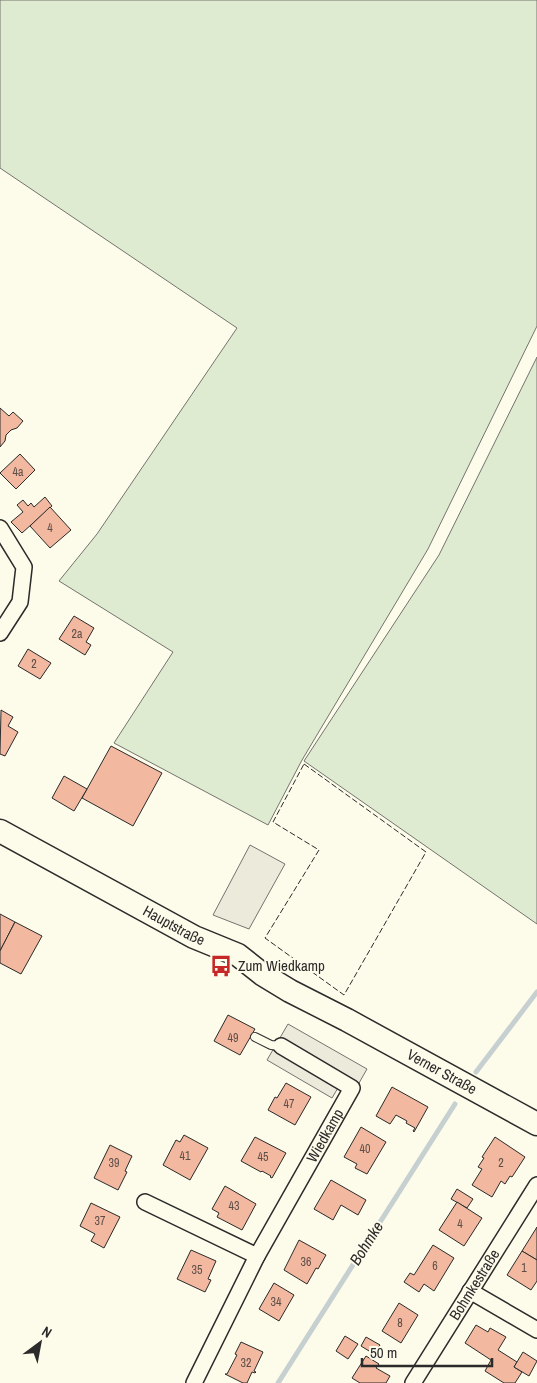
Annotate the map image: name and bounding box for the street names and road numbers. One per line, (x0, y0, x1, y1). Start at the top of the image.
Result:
street label: Hauptstraße (139, 900, 208, 950)
street label: Verner Straße (403, 1044, 481, 1099)
street label: Wiedkamp (301, 1105, 348, 1166)
street label: Bohmkestraße (444, 1245, 504, 1324)

